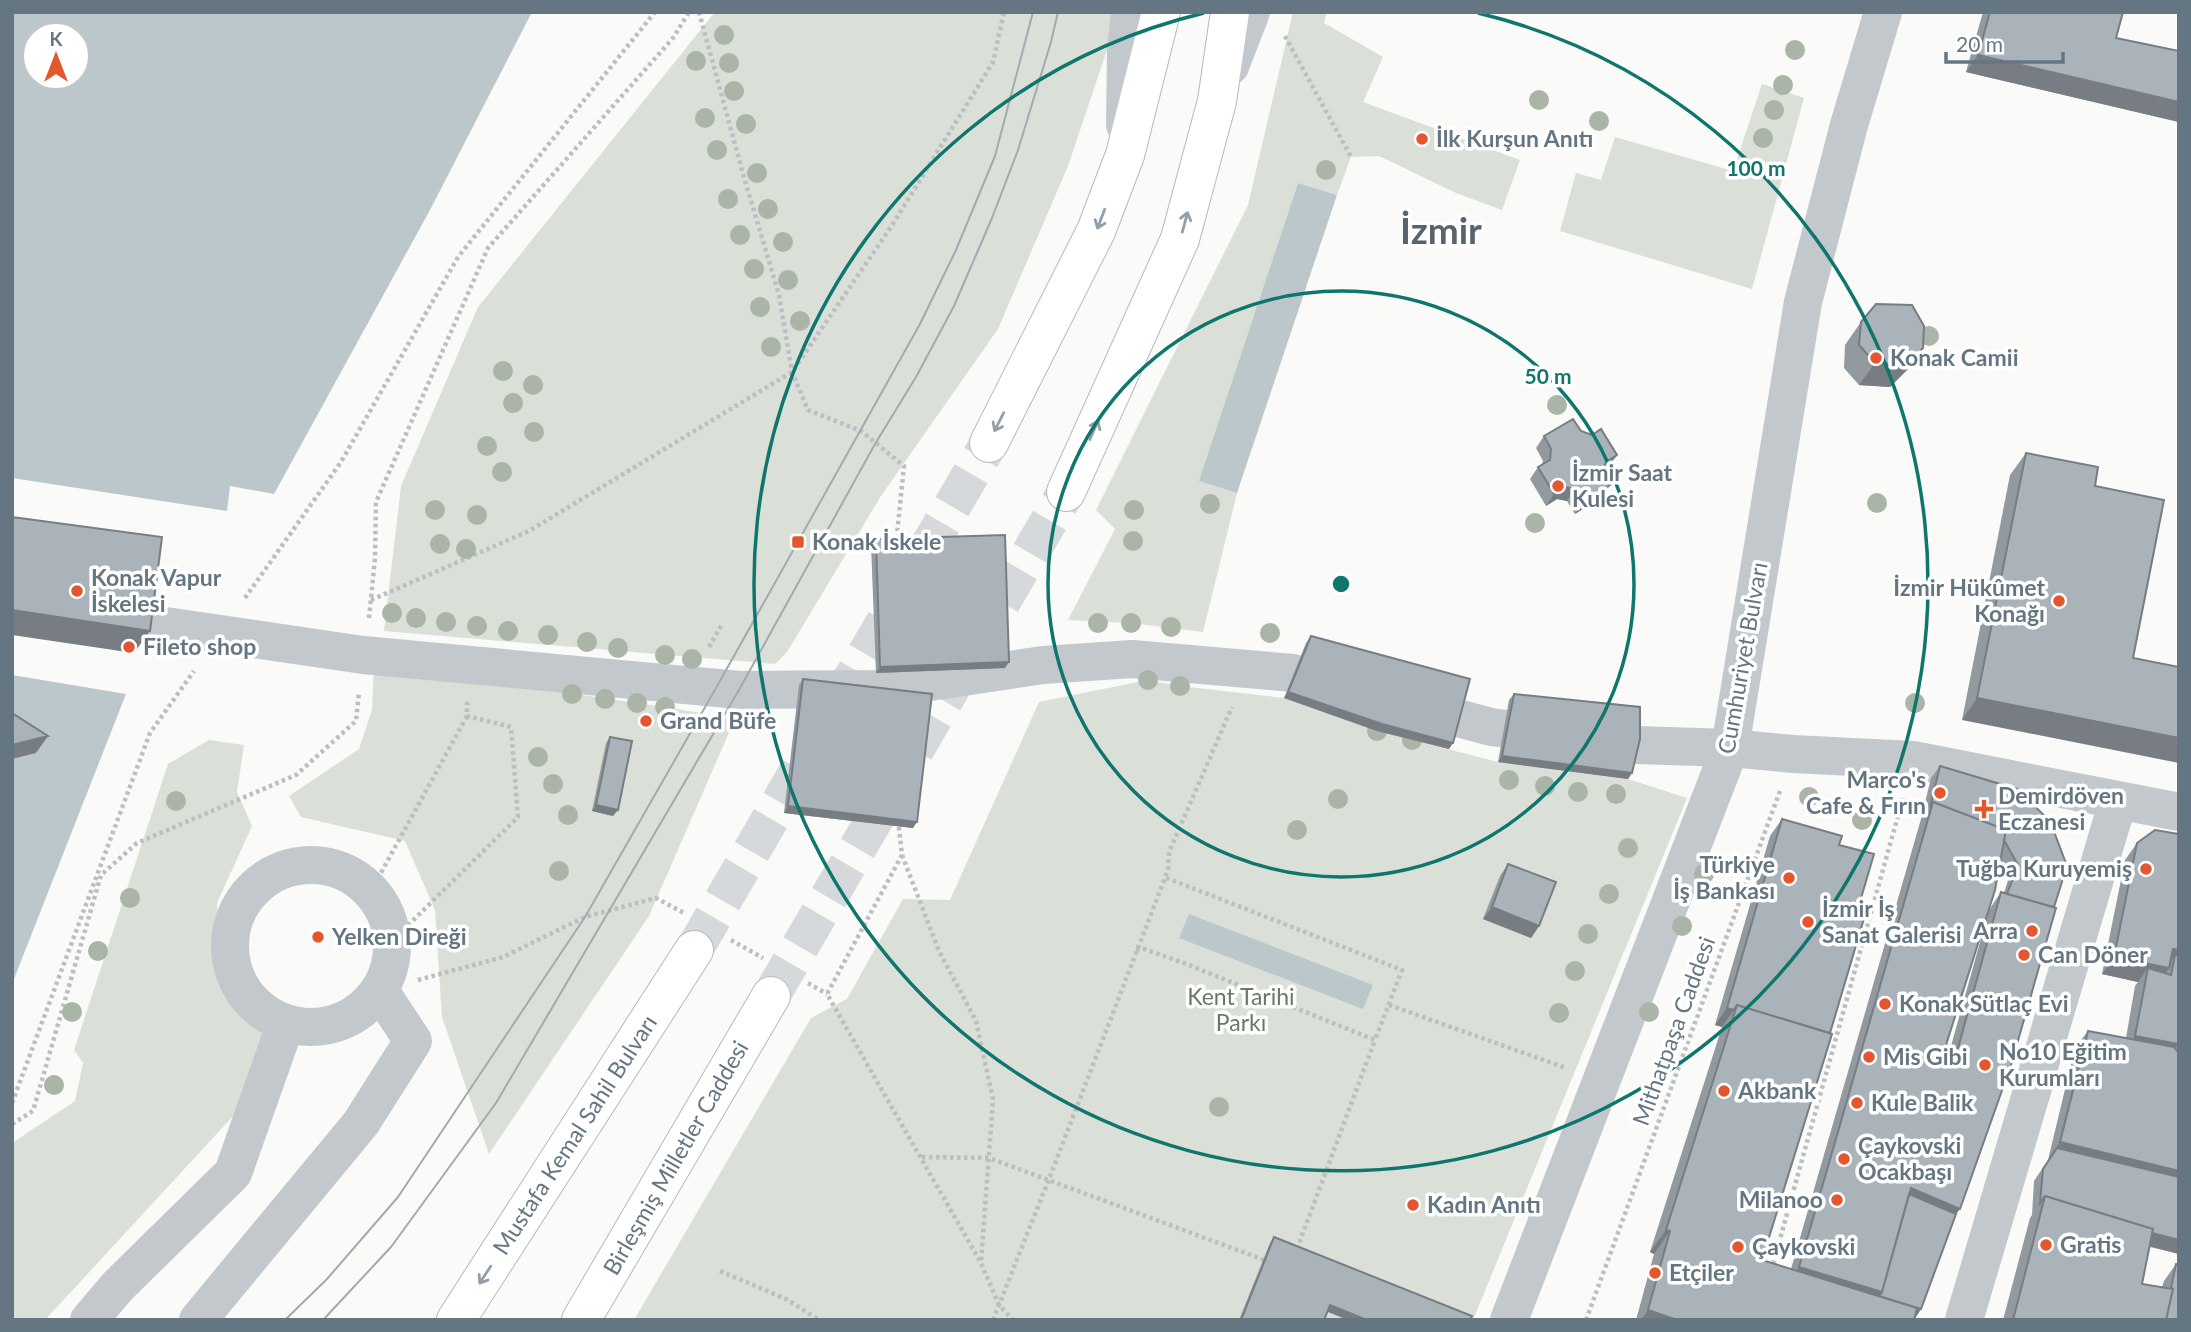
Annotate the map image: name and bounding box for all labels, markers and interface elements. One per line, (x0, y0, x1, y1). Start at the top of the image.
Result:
north arrow (21, 21, 91, 91)
scale bar (1946, 21, 2063, 65)
text: K (49, 27, 63, 50)
text: 20 m (1956, 31, 2003, 56)
place label: İlk Kurşun Anıtı (1436, 124, 1593, 152)
marker: İlk Kurşun Anıtı (1414, 131, 1430, 147)
text: 100 m (1726, 155, 1786, 180)
district label: İzmir (1400, 207, 1482, 252)
one-way arrow (1094, 208, 1106, 230)
one-way arrow (1179, 211, 1192, 234)
place label: Konak Camii (1890, 343, 2019, 371)
marker: Konak Camii (1868, 350, 1884, 366)
text: 50 m (1524, 363, 1572, 388)
one-way arrow (992, 411, 1005, 432)
one-way arrow (1088, 420, 1101, 441)
place label: İzmir Saat Kulesi (1572, 458, 1673, 512)
marker: İzmir Saat Kulesi (1550, 478, 1566, 494)
place label: Konak İskele (812, 527, 941, 555)
marker: Konak İskele (790, 534, 806, 550)
street label: Cumhuriyet Bulvarı (1711, 560, 1773, 756)
place label: Konak Vapur İskelesi (91, 563, 222, 617)
centre of rings (1329, 572, 1353, 596)
place label: İzmir Hükûmet Konağı (1893, 573, 2045, 627)
marker: Konak Vapur İskelesi (69, 583, 85, 599)
marker: İzmir Hükûmet Konağı (2051, 593, 2067, 609)
place label: Fileto shop (143, 632, 256, 660)
marker: Fileto shop (121, 639, 137, 655)
place label: Grand Büfe (660, 706, 776, 734)
marker: Grand Büfe (638, 713, 654, 729)
place label: Marco's Cafe & Fırın (1806, 765, 1926, 819)
place label: Demirdöven Eczanesi (1998, 781, 2124, 835)
marker: Marco's Cafe & Fırın (1932, 785, 1948, 801)
marker: Demirdöven Eczanesi (1976, 801, 1992, 817)
place label: Türkiye İş Bankası (1673, 850, 1775, 904)
place label: Tuğba Kuruyemiş (1956, 854, 2132, 882)
marker: Tuğba Kuruyemiş (2138, 861, 2154, 877)
marker: Türkiye İş Bankası (1781, 870, 1797, 886)
place label: İzmir İş Sanat Galerisi (1822, 894, 1961, 948)
marker: İzmir İş Sanat Galerisi (1800, 914, 1816, 930)
place label: Arra (1972, 916, 2018, 944)
place label: Yelken Direği (331, 922, 467, 950)
marker: Arra (2024, 923, 2040, 939)
marker: Yelken Direği (310, 929, 326, 945)
street label: Mithatpaşa Caddesi (1626, 932, 1720, 1129)
place label: Can Döner (2038, 940, 2148, 968)
marker: Can Döner (2016, 947, 2032, 963)
park label: Kent Tarihi Parkı (1187, 982, 1295, 1036)
place label: Konak Sütlaç Evi (1899, 989, 2069, 1017)
marker: Konak Sütlaç Evi (1877, 996, 1893, 1012)
street label: Mustafa Kemal Sahil Bulvarı (486, 1009, 662, 1260)
street label: Birleşmiş Milletler Caddesi (597, 1035, 754, 1280)
place label: No10 Eğitim Kurumları (1999, 1037, 2127, 1091)
place label: Mis Gibi (1883, 1042, 1968, 1070)
marker: Mis Gibi (1861, 1049, 1877, 1065)
marker: No10 Eğitim Kurumları (1977, 1057, 1993, 1073)
place label: Akbank (1737, 1076, 1817, 1104)
marker: Akbank (1716, 1083, 1732, 1099)
place label: Kule Balik (1871, 1088, 1974, 1116)
marker: Kule Balik (1849, 1095, 1865, 1111)
place label: Çaykovski Ocakbaşı (1858, 1131, 1961, 1185)
marker: Çaykovski Ocakbaşı (1836, 1151, 1852, 1167)
place label: Milanoo (1739, 1185, 1823, 1213)
place label: Kadın Anıtı (1427, 1190, 1541, 1218)
marker: Milanoo (1829, 1192, 1845, 1208)
marker: Kadın Anıtı (1405, 1197, 1421, 1213)
place label: Gratis (2060, 1230, 2121, 1258)
place label: Çaykovski (1752, 1232, 1855, 1260)
marker: Gratis (2038, 1237, 2054, 1253)
marker: Çaykovski (1730, 1239, 1746, 1255)
place label: Etçiler (1669, 1258, 1734, 1286)
one-way arrow (477, 1265, 492, 1284)
marker: Etçiler (1647, 1265, 1663, 1281)

